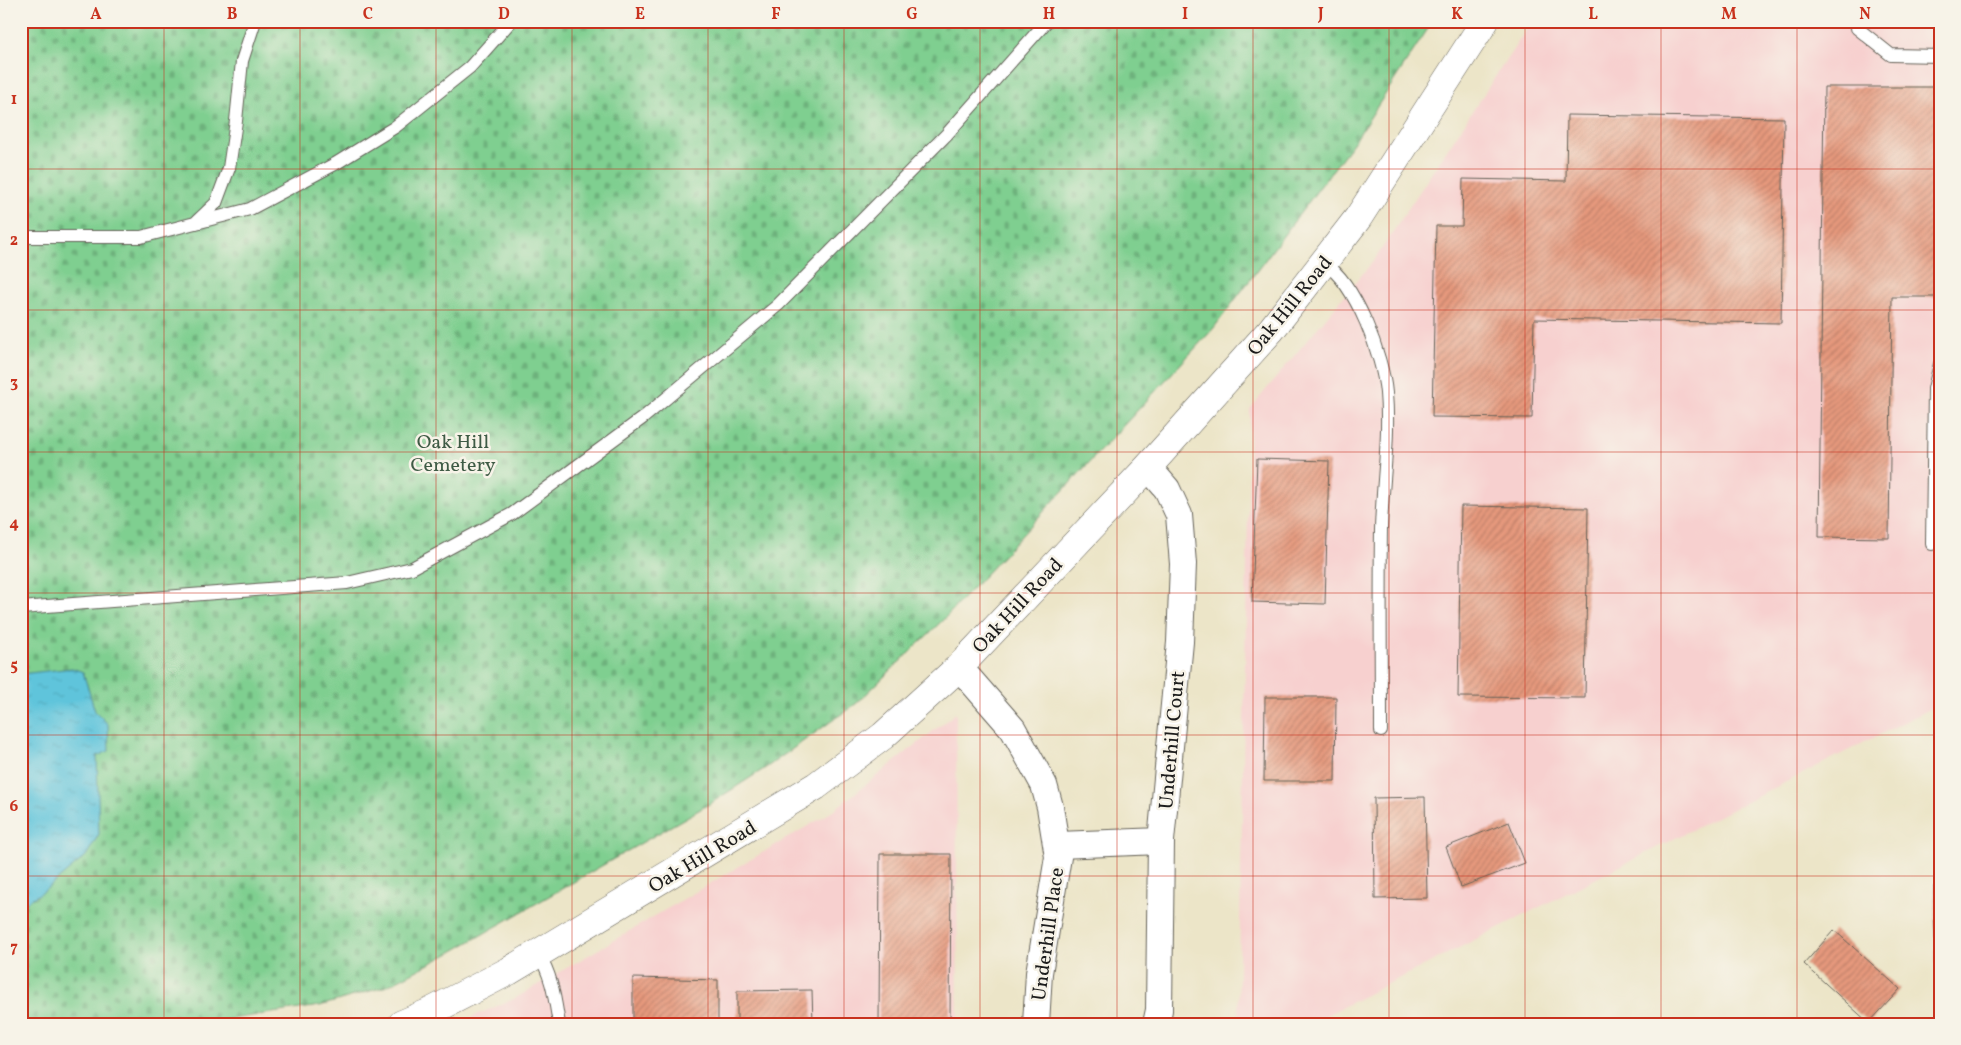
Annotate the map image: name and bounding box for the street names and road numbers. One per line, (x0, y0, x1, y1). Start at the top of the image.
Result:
street label: Oak Hill Road (1241, 250, 1340, 362)
street label: Oak Hill Road (967, 552, 1070, 660)
street label: Underhill Court (1153, 670, 1193, 811)
street label: Oak Hill Road (644, 814, 762, 901)
street label: Underhill Place (1026, 866, 1072, 1003)

